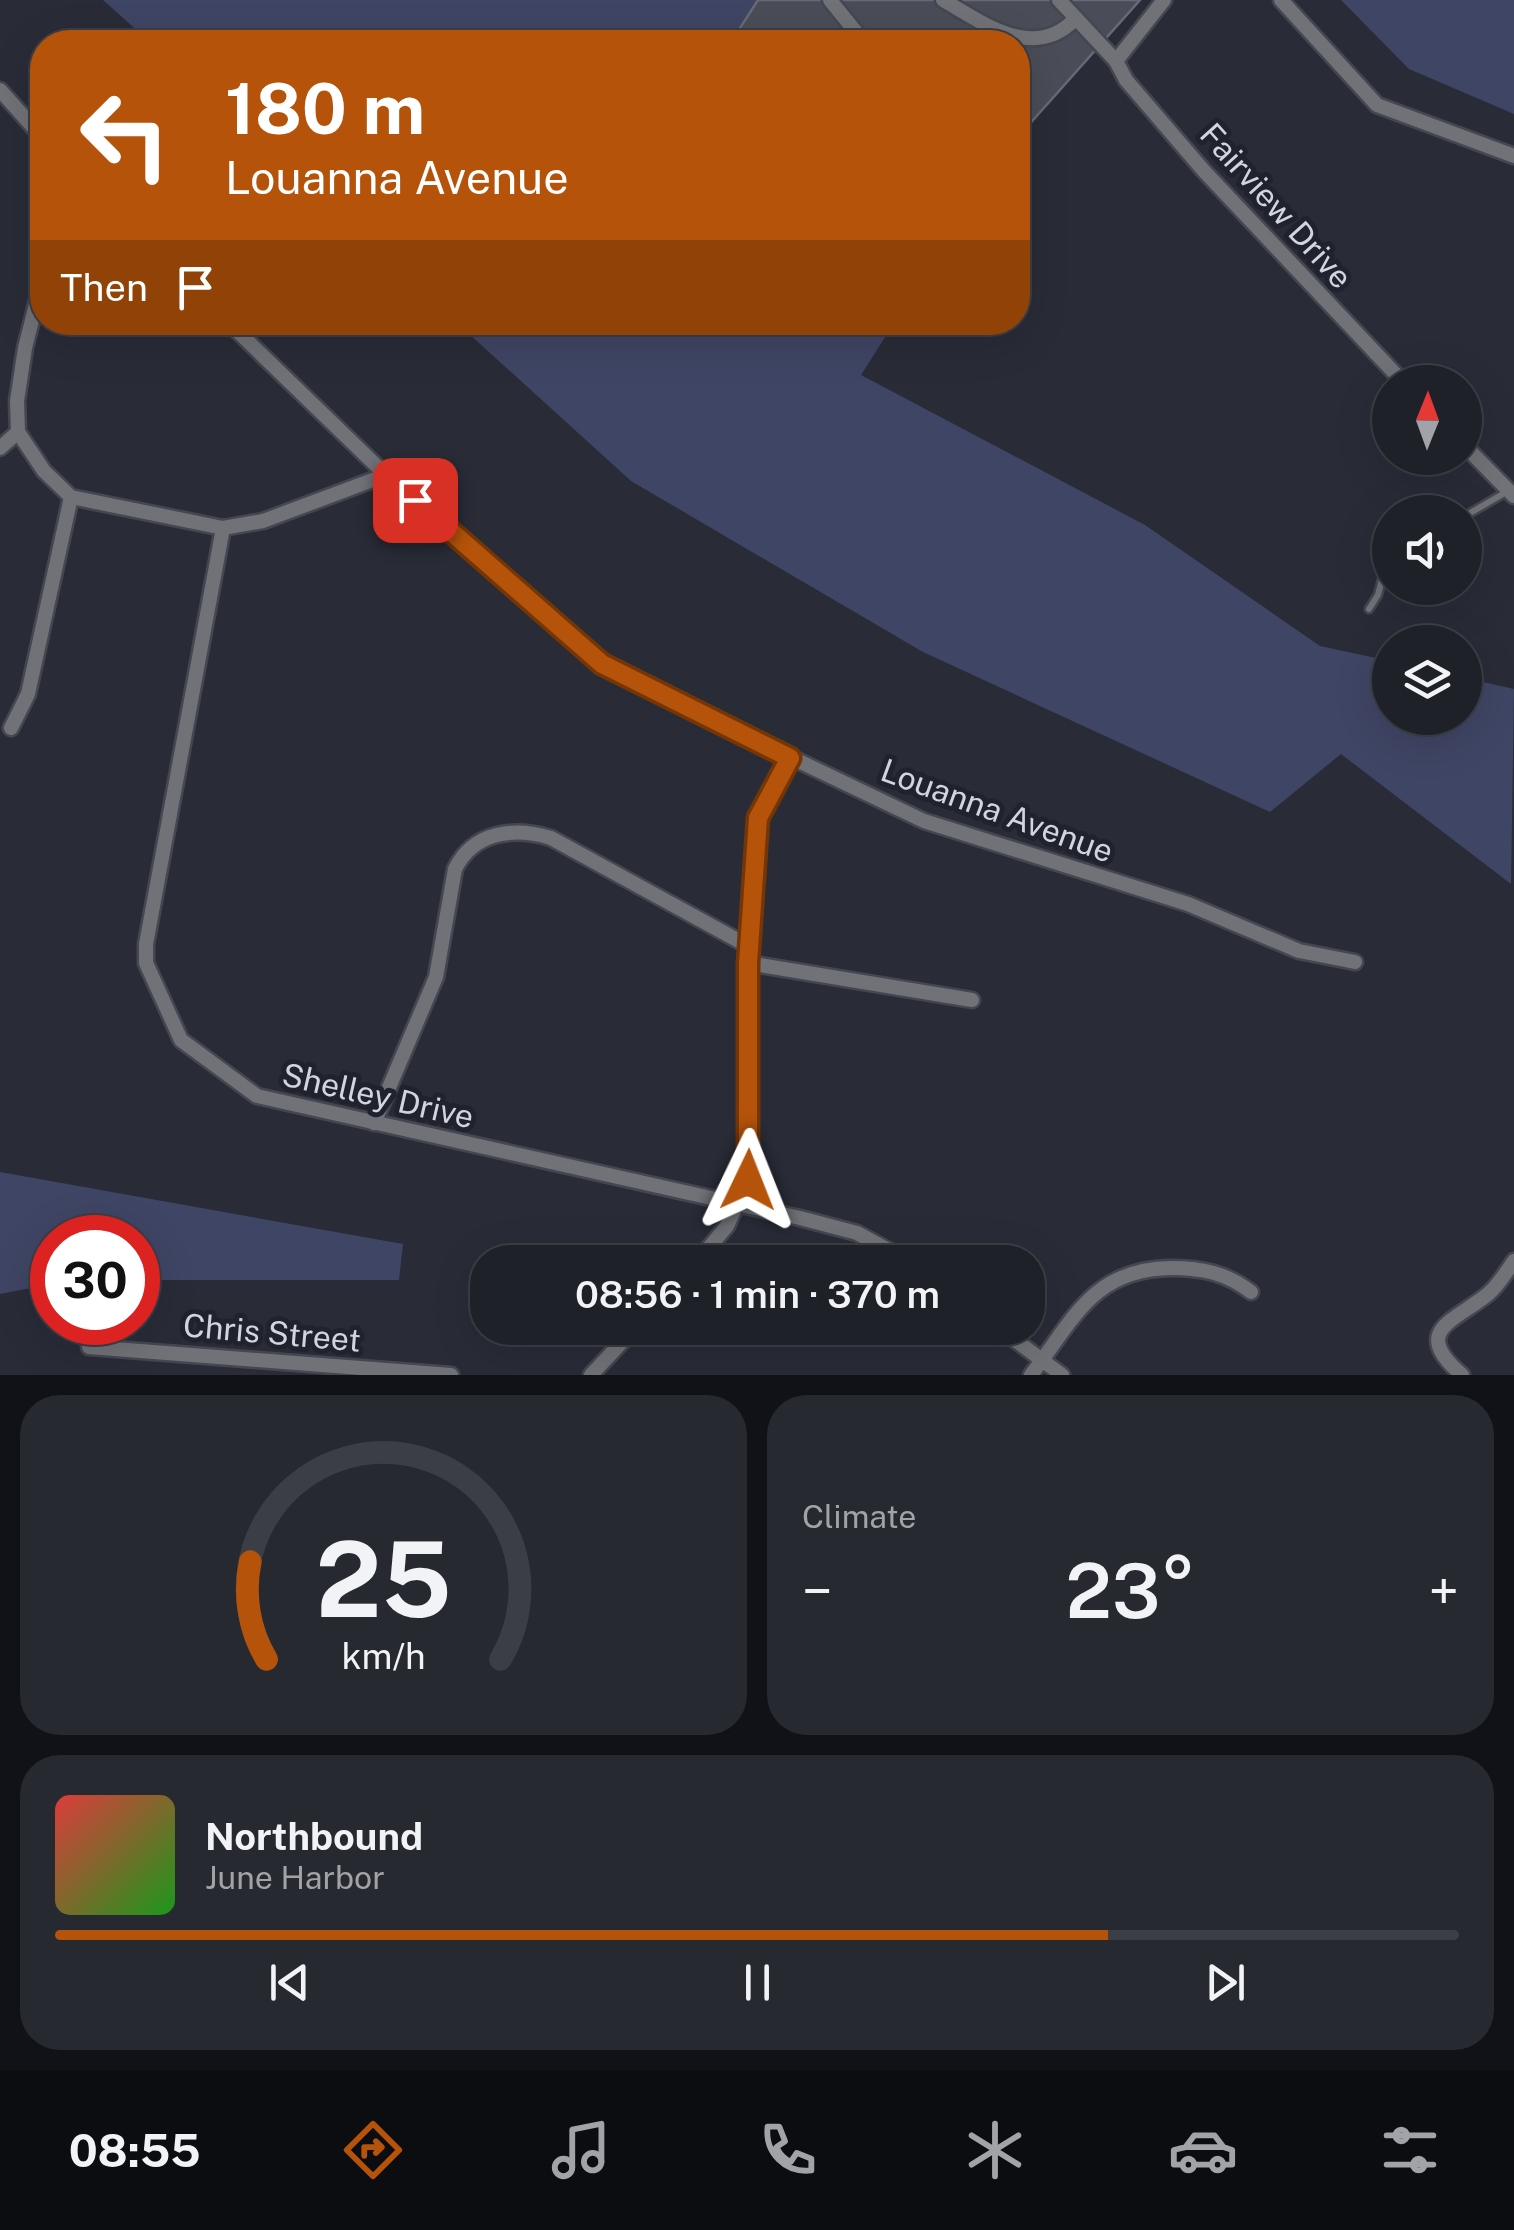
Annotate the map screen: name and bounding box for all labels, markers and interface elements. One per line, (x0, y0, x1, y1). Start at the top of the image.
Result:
text: 180 m (225, 67, 425, 150)
icon: left (60, 70, 190, 200)
street label: Fairview Drive (1193, 116, 1360, 296)
text: Louanna Avenue (225, 151, 569, 204)
icon: arrive (168, 260, 223, 315)
text: Then (60, 265, 148, 310)
north arrow (1372, 365, 1482, 475)
map controls (1372, 365, 1482, 735)
pin (373, 458, 458, 543)
icon: arrive (388, 473, 443, 528)
button: sound (1372, 495, 1482, 605)
button: layers (1372, 625, 1482, 735)
street label: Louanna Avenue (876, 751, 1118, 870)
street label: Shelley Drive (279, 1056, 477, 1136)
position arrow (696, 1128, 800, 1232)
speed limit sign: 30 (30, 1215, 160, 1345)
text: 08:56 · 1 min · 370 m (575, 1272, 940, 1317)
street label: Chris Street (182, 1306, 362, 1359)
text: Climate (802, 1498, 916, 1535)
text: 25 (315, 1518, 452, 1640)
text: 23° (1065, 1547, 1196, 1635)
text: − (802, 1559, 833, 1623)
text: + (1428, 1559, 1459, 1623)
text: km/h (341, 1635, 426, 1677)
text: Northbound (205, 1814, 423, 1859)
text: June Harbor (205, 1859, 385, 1896)
icon: previous (262, 1955, 317, 2010)
icon: pause (730, 1955, 785, 2010)
icon: next (1198, 1955, 1253, 2010)
icon: directions (338, 2115, 408, 2185)
icon: music (546, 2115, 616, 2185)
icon: phone (753, 2115, 823, 2185)
icon: climate (960, 2115, 1030, 2185)
icon: car (1168, 2115, 1238, 2185)
icon: filters (1375, 2115, 1445, 2185)
text: 08:55 (69, 2124, 201, 2177)

